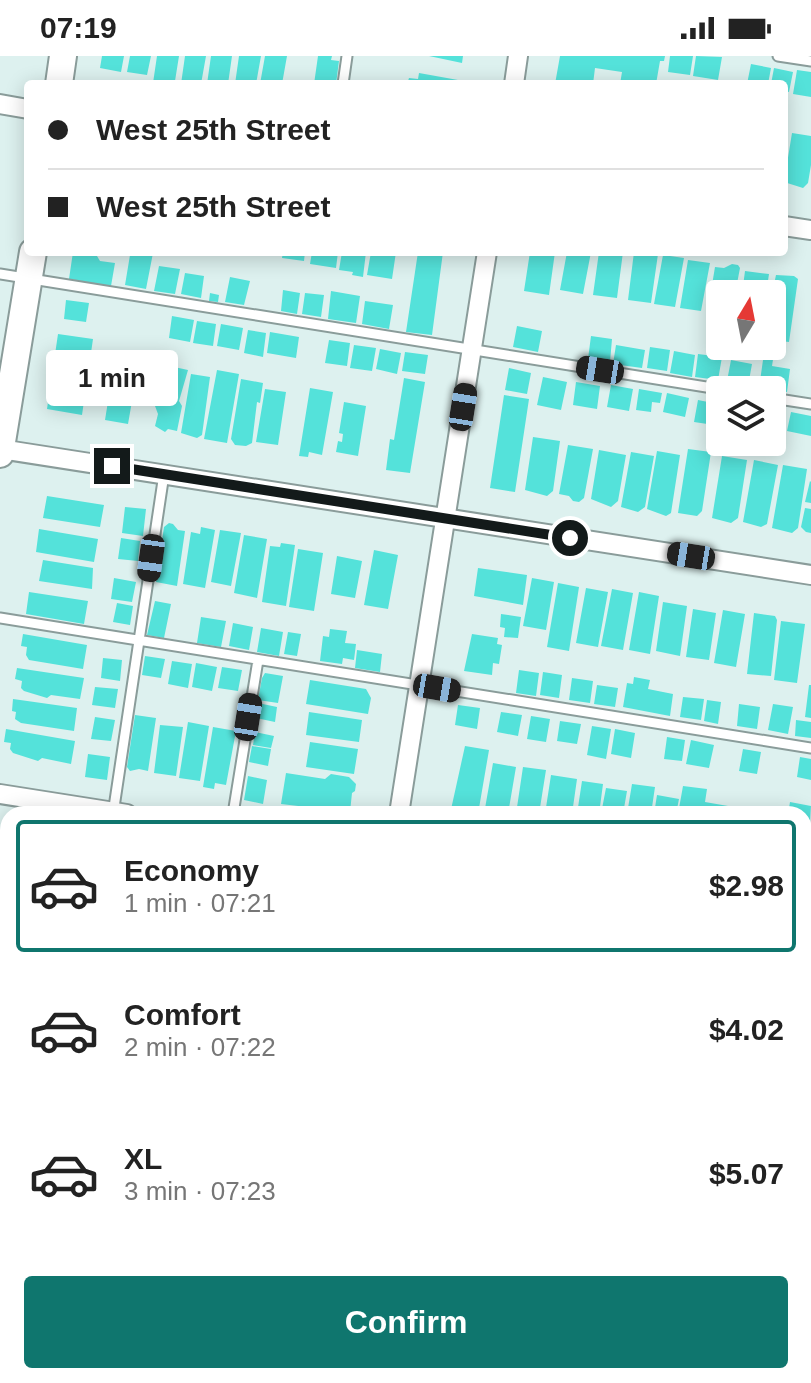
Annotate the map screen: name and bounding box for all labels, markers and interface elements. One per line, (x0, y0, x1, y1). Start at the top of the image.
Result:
text: 07:19 (40, 11, 117, 44)
text: West 25th Street (96, 113, 331, 146)
text: West 25th Street (96, 190, 331, 223)
north arrow (706, 280, 786, 360)
map controls (706, 280, 786, 456)
callout: 1 min (46, 350, 178, 406)
car (574, 354, 626, 386)
text: 1 min (78, 363, 146, 393)
button: layers (706, 376, 786, 456)
car (447, 381, 479, 433)
route end (94, 448, 130, 484)
route start (552, 520, 588, 556)
car (136, 533, 166, 583)
car (665, 540, 717, 572)
car (411, 672, 463, 704)
car (232, 691, 264, 743)
icon: car (28, 850, 100, 922)
text: Economy (124, 854, 259, 887)
text: $2.98 (709, 869, 784, 902)
text: 1 min · 07:21 (124, 888, 276, 918)
icon: car (28, 994, 100, 1066)
text: Comfort (124, 998, 241, 1031)
text: $4.02 (709, 1013, 784, 1046)
text: 2 min · 07:22 (124, 1032, 276, 1062)
icon: car (28, 1138, 100, 1210)
text: XL (124, 1142, 162, 1175)
text: $5.07 (709, 1157, 784, 1190)
text: 3 min · 07:23 (124, 1176, 276, 1206)
button: Confirm (24, 1276, 788, 1368)

